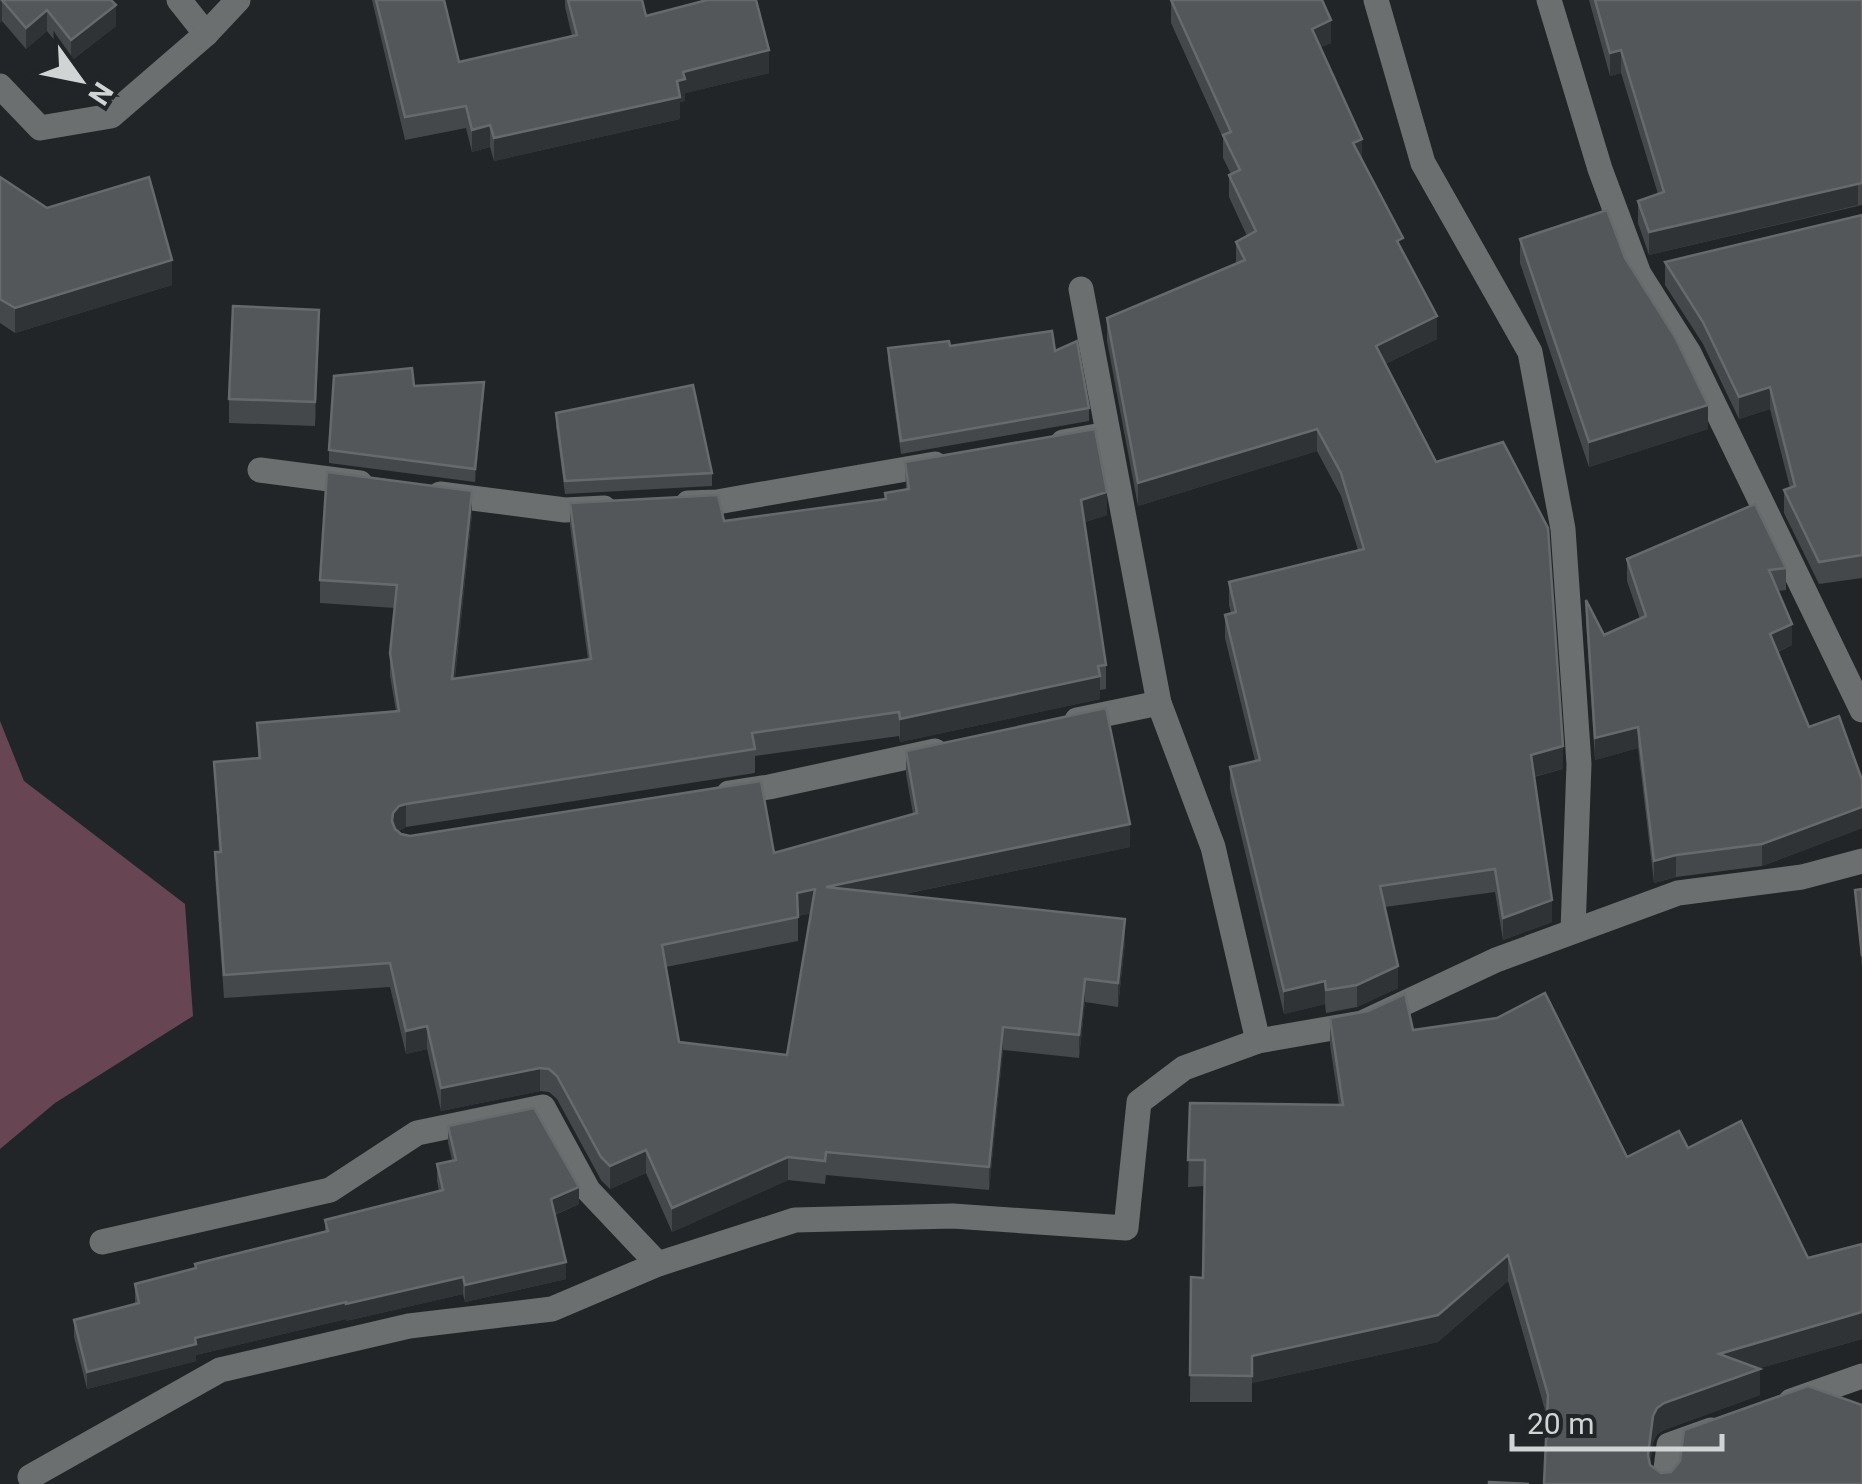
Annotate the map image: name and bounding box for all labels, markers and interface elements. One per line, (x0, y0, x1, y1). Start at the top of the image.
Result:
north arrow (30, 30, 130, 130)
text: N (81, 76, 120, 111)
scale bar (1512, 1389, 1722, 1451)
text: 20 m (1527, 1406, 1594, 1441)

